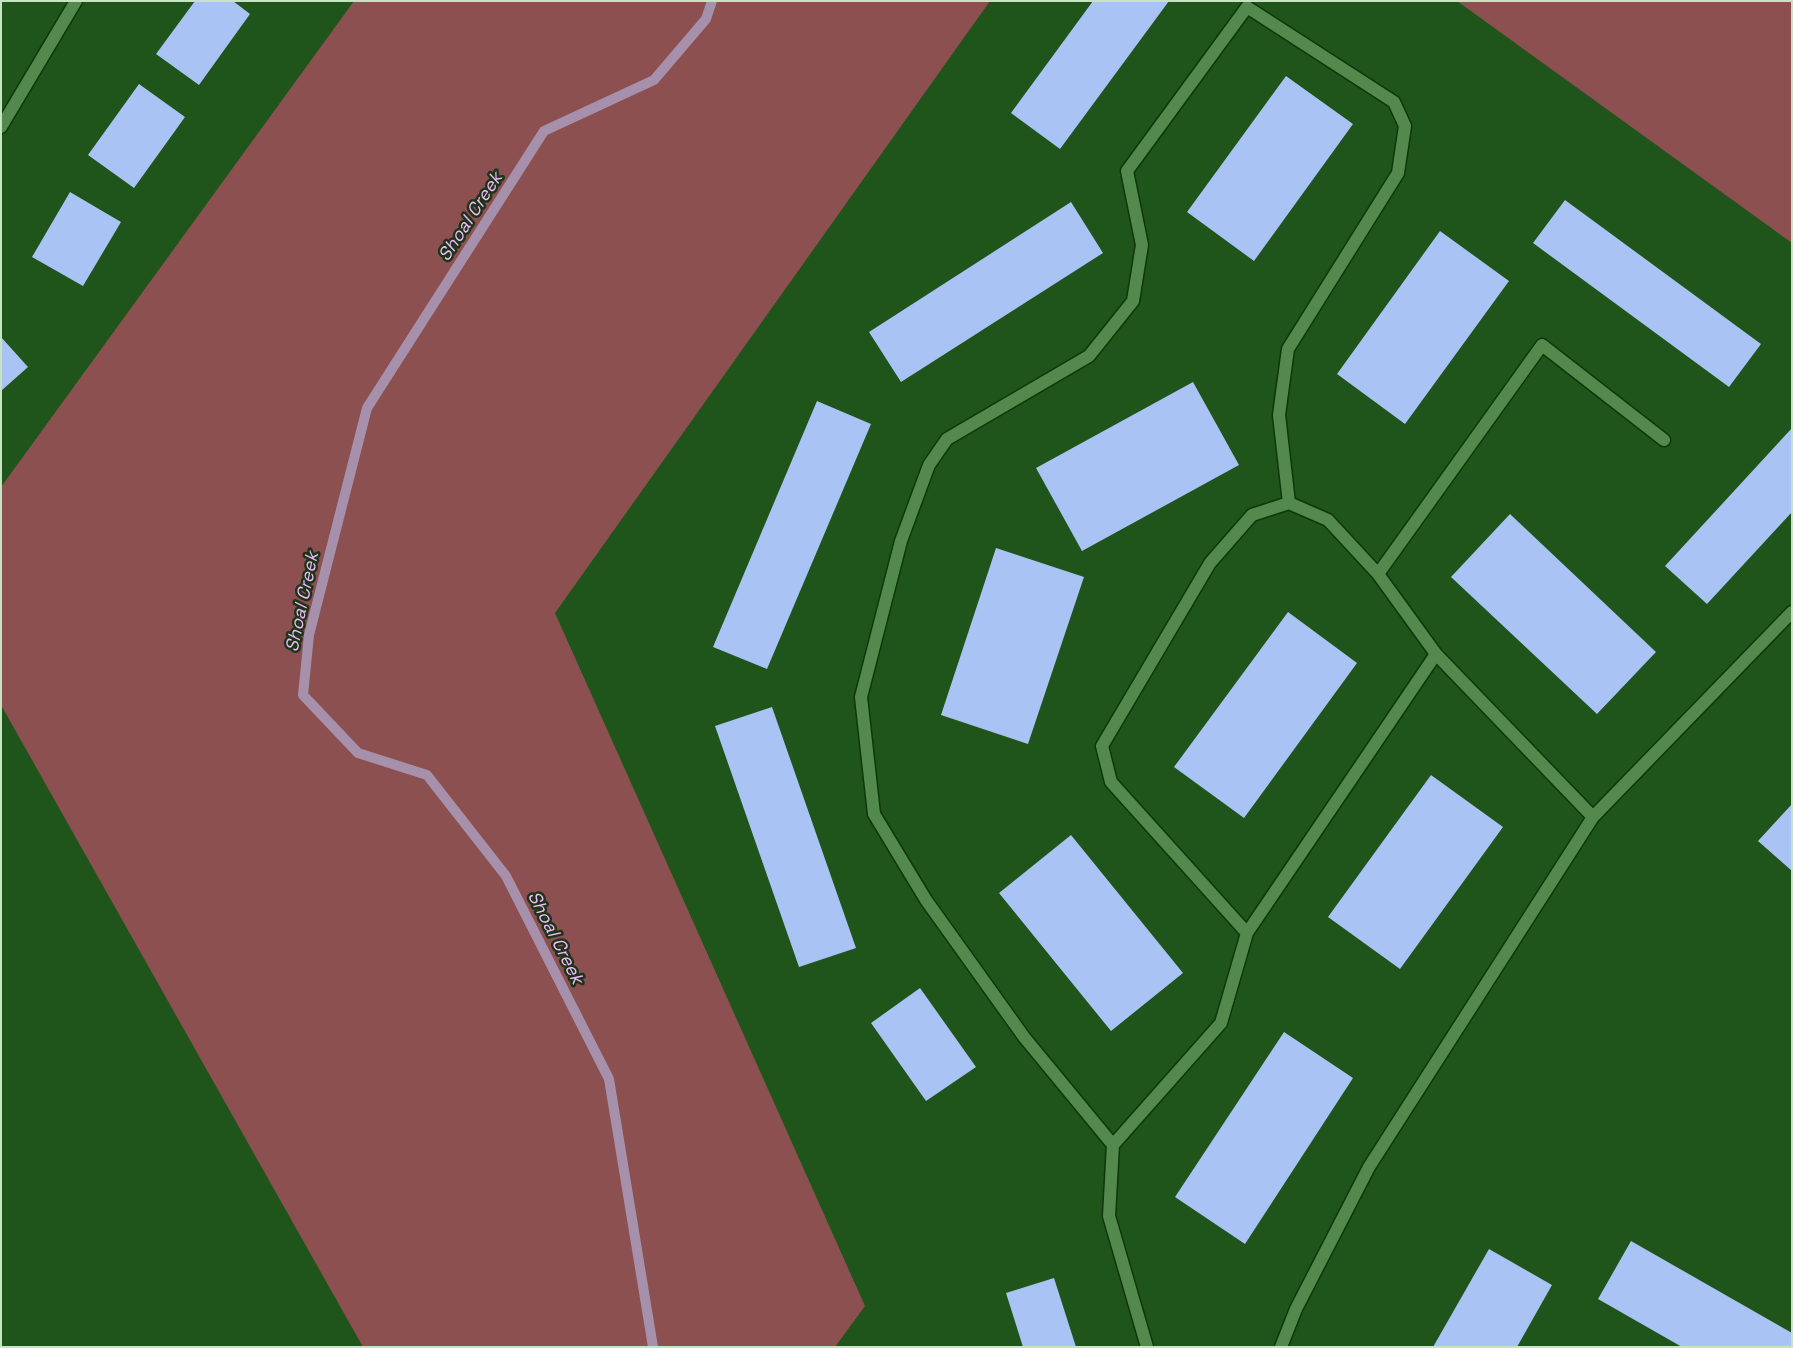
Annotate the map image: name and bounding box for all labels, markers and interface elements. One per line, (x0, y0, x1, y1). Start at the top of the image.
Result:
water label: Shoal Creek (434, 169, 508, 265)
water label: Shoal Creek (282, 550, 324, 654)
water label: Shoal Creek (522, 888, 588, 988)

